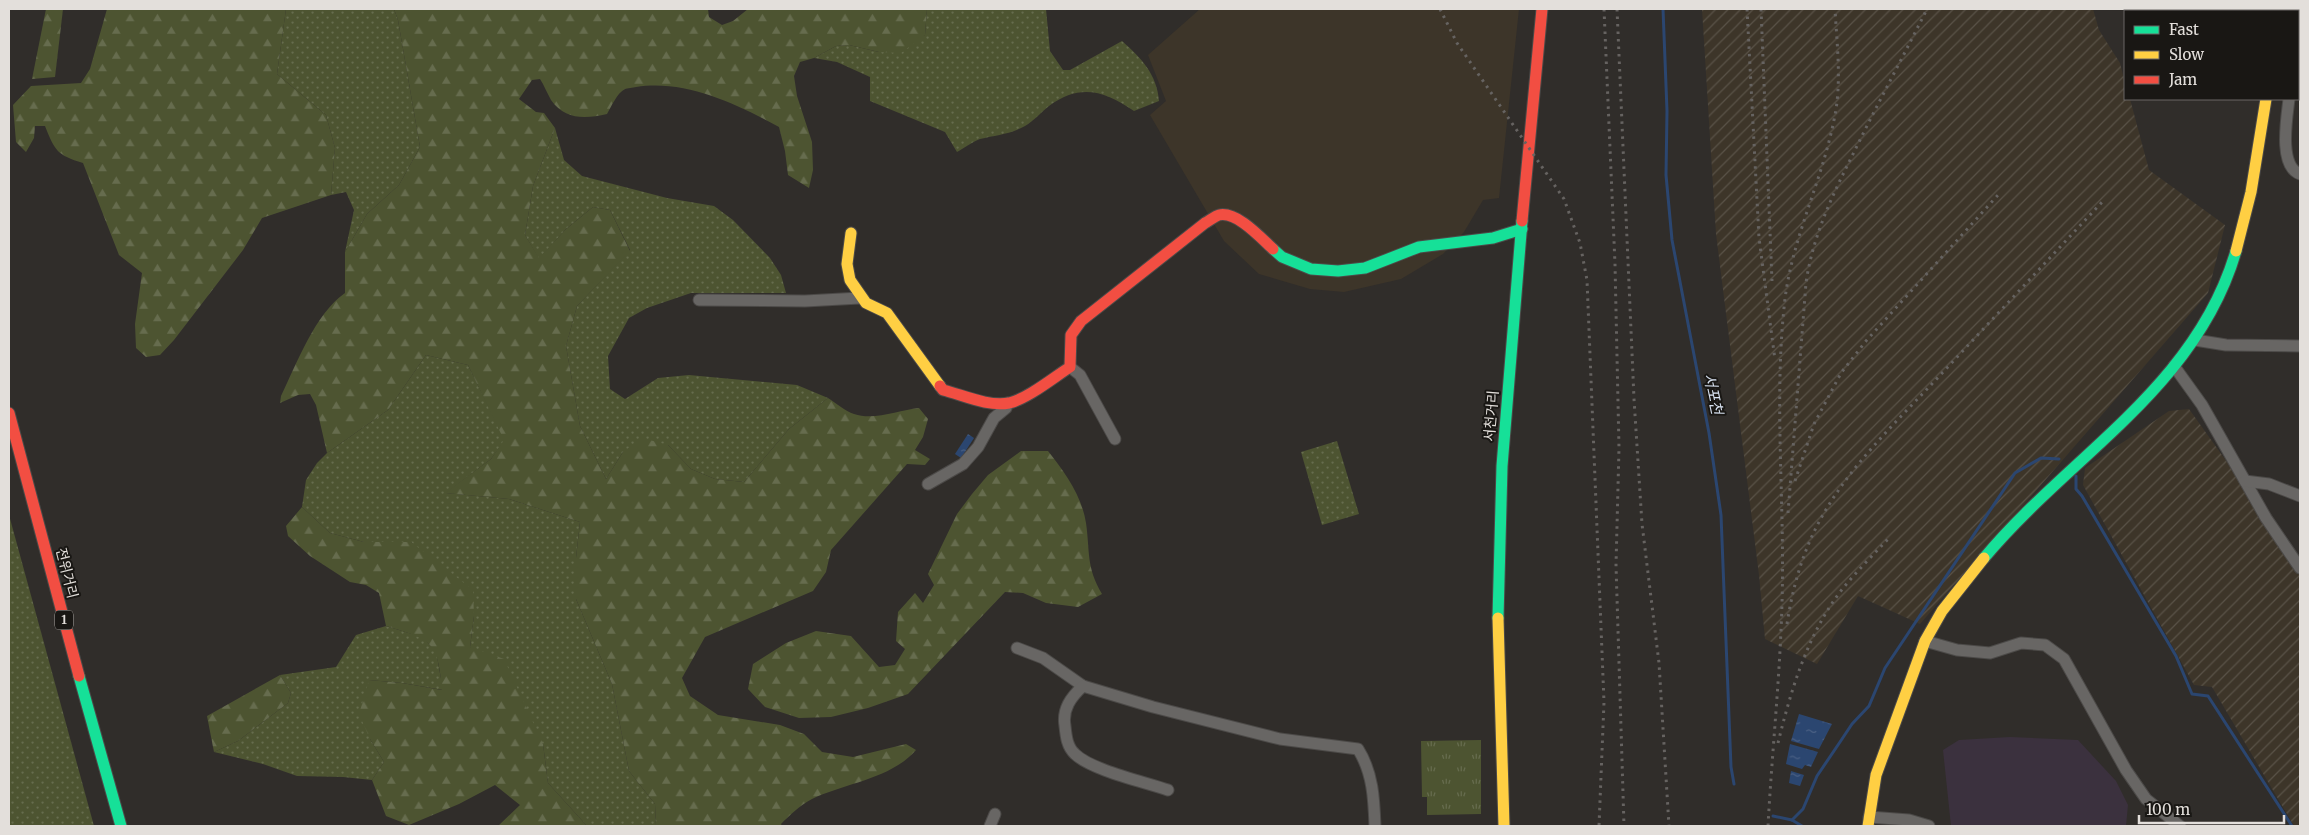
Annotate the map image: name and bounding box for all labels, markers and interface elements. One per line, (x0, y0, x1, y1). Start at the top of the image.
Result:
legend (2124, 10, 2299, 100)
text: Fast (2169, 20, 2199, 39)
text: Slow (2169, 45, 2204, 64)
text: Jam (2168, 70, 2197, 89)
water label: 서포천 (1700, 372, 1728, 418)
street label: 서천거리 (1480, 390, 1502, 442)
street label: 전위거리 (52, 546, 82, 600)
road number: 1 (55, 610, 73, 630)
scale bar (2139, 792, 2284, 824)
text: 100 m (2146, 800, 2190, 819)

